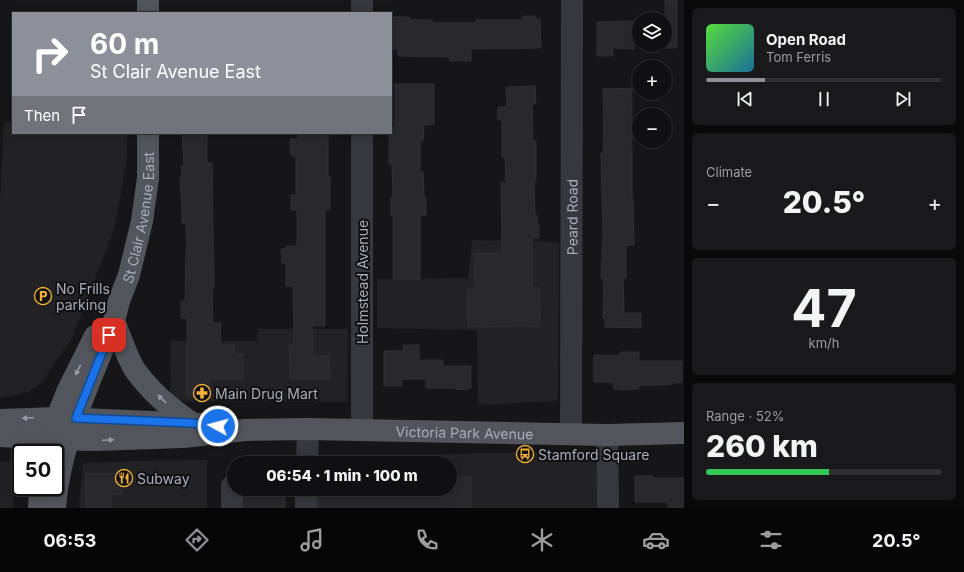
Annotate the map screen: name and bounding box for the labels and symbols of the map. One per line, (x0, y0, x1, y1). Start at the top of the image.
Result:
street label: St Clair Avenue East (118, 151, 157, 285)
street label: Peard Road (563, 179, 580, 255)
street label: Holmstead Avenue (354, 220, 371, 344)
place label: No Frills parking (56, 280, 110, 313)
parking icon: No Frills parking (33, 286, 53, 306)
pin (92, 318, 126, 352)
one-way arrow (75, 364, 81, 376)
pharmacy icon: Main Drug Mart (192, 383, 212, 403)
place label: Main Drug Mart (215, 385, 318, 402)
one-way arrow (157, 394, 167, 404)
position arrow (197, 405, 239, 447)
one-way arrow (21, 415, 34, 421)
street label: Victoria Park Avenue (395, 422, 533, 442)
one-way arrow (102, 436, 114, 443)
speed limit sign: 50 (12, 444, 64, 496)
bus stop icon: Stamford Square (515, 444, 535, 464)
place label: Stamford Square (538, 446, 649, 463)
restaurant icon: Subway (114, 468, 134, 488)
place label: Subway (137, 470, 190, 487)

